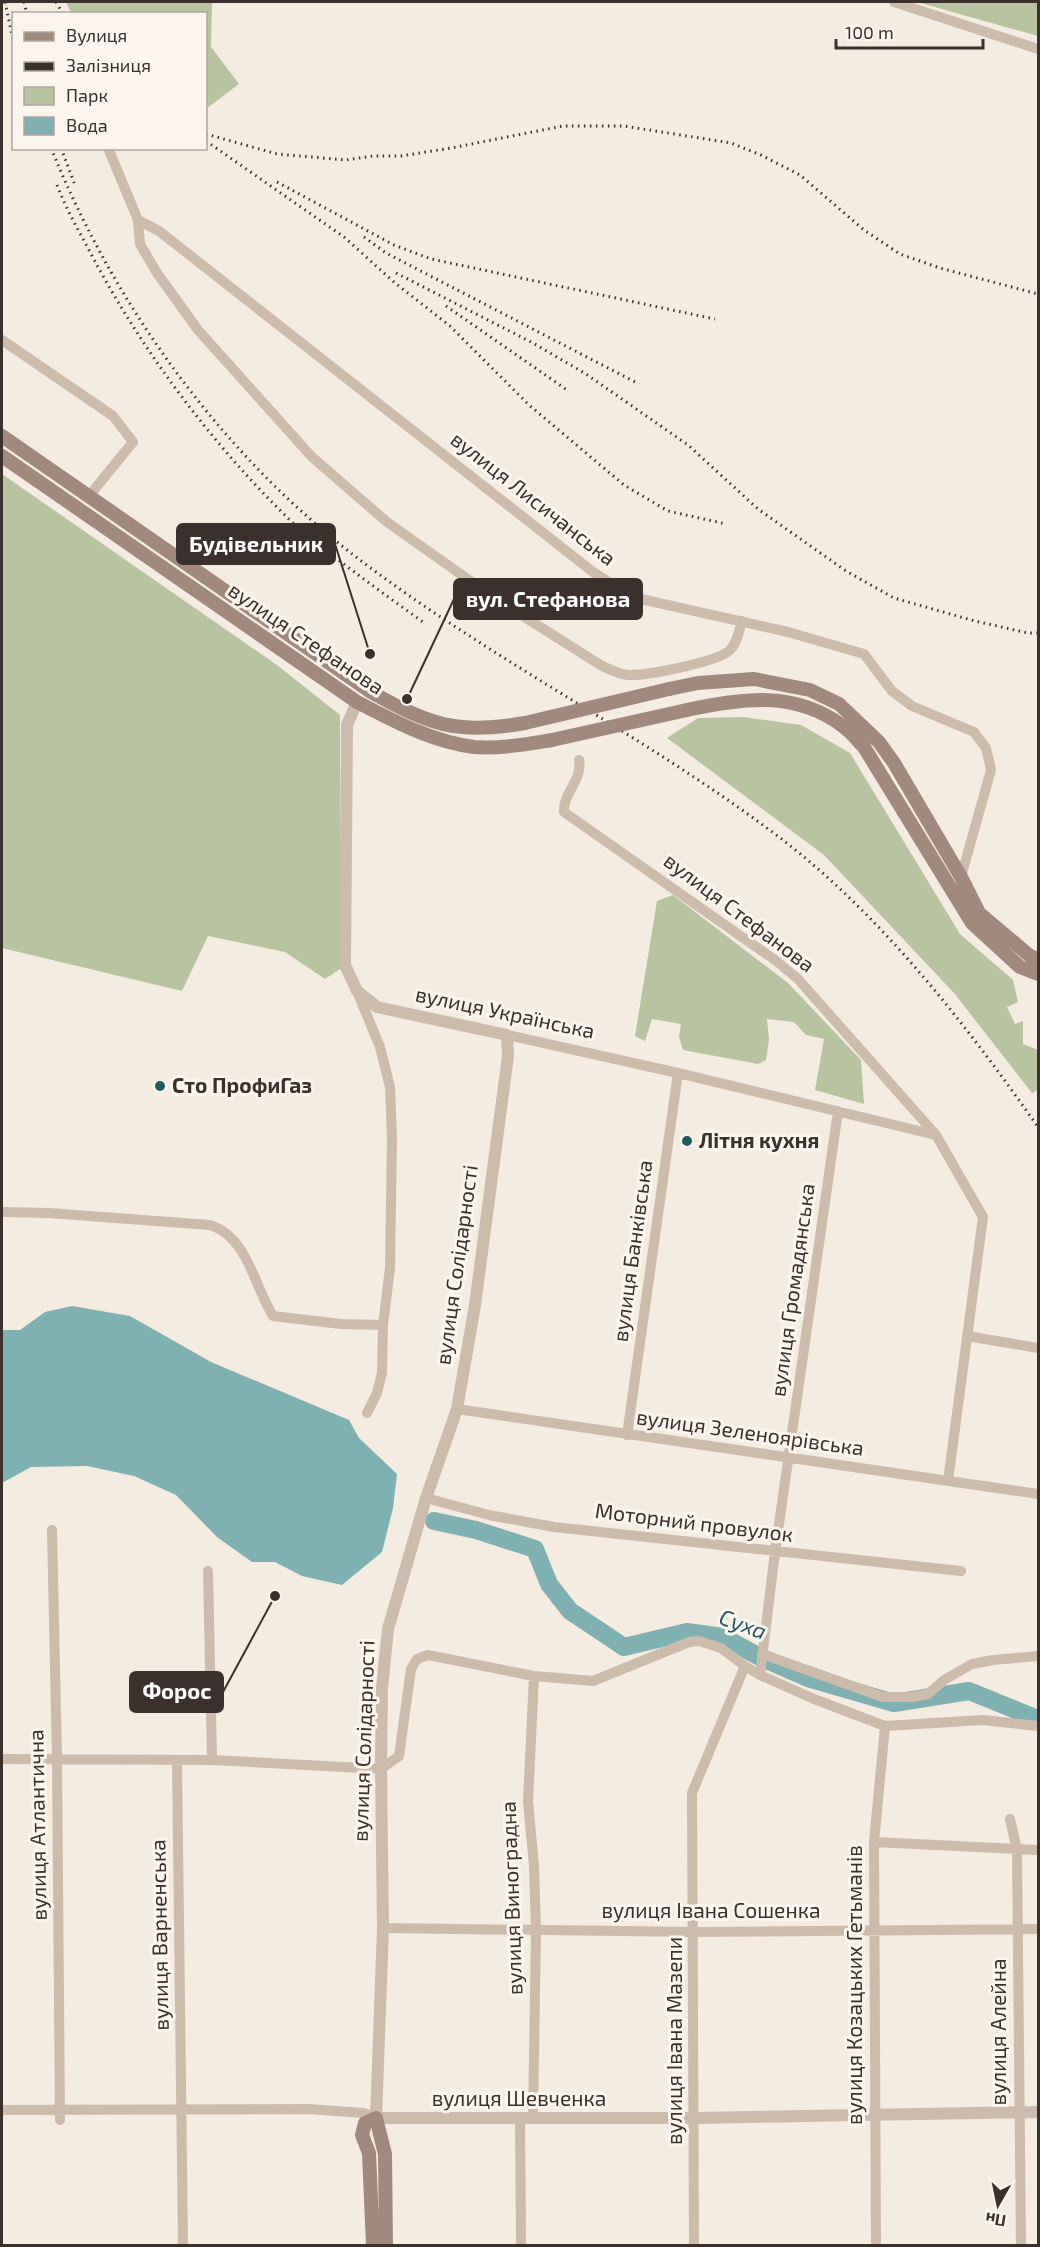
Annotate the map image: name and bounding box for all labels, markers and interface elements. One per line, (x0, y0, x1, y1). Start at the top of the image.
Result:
legend (12, 12, 207, 150)
scale bar (836, 12, 983, 50)
text: 100 m (845, 21, 894, 43)
text: Вулиця (66, 24, 127, 46)
text: Залізниця (66, 54, 151, 76)
text: Парк (66, 84, 108, 106)
text: Вода (66, 114, 108, 136)
street label: вулиця Лисичанська (446, 426, 621, 571)
callout: Будівельник (177, 524, 335, 564)
text: Будівельник (189, 530, 323, 556)
street label: вулиця Стефанова (224, 576, 389, 700)
callout: вул. Стефанова (454, 579, 642, 619)
text: вул. Стефанова (466, 585, 630, 611)
street label: вулиця Стефанова (659, 847, 820, 977)
street label: вулиця Українська (413, 980, 597, 1044)
place label: Сто ПрофиГаз (172, 1072, 312, 1097)
marker: Сто ПрофиГаз (153, 1079, 167, 1093)
place label: Літня кухня (699, 1127, 819, 1152)
marker: Літня кухня (680, 1134, 694, 1148)
street label: вулиця Банківська (606, 1158, 658, 1343)
street label: вулиця Солідарності (429, 1163, 483, 1367)
street label: вулиця Громадянська (764, 1182, 820, 1398)
street label: вулиця Зеленоярівська (635, 1403, 866, 1461)
street label: Моторний провулок (594, 1497, 795, 1547)
water label: Суха (716, 1603, 771, 1644)
street label: вулиця Солідарності (346, 1640, 380, 1842)
callout: Форос (130, 1672, 223, 1712)
text: Форос (142, 1677, 212, 1703)
street label: вулиця Атлантична (22, 1729, 52, 1921)
street label: вулиця Виноградна (495, 1801, 527, 1995)
street label: вулиця Варненська (144, 1839, 174, 2031)
street label: вулиця Козацьких Гетьманів (841, 1845, 867, 2125)
street label: вулиця Івана Сошенка (601, 1897, 821, 1923)
street label: вулиця Івана Мазепи (661, 1937, 687, 2145)
street label: вулиця Алейна (985, 1959, 1011, 2106)
street label: вулиця Шевченка (432, 2085, 606, 2111)
north arrow (968, 2175, 1028, 2235)
text: Пн (984, 2209, 1007, 2231)

